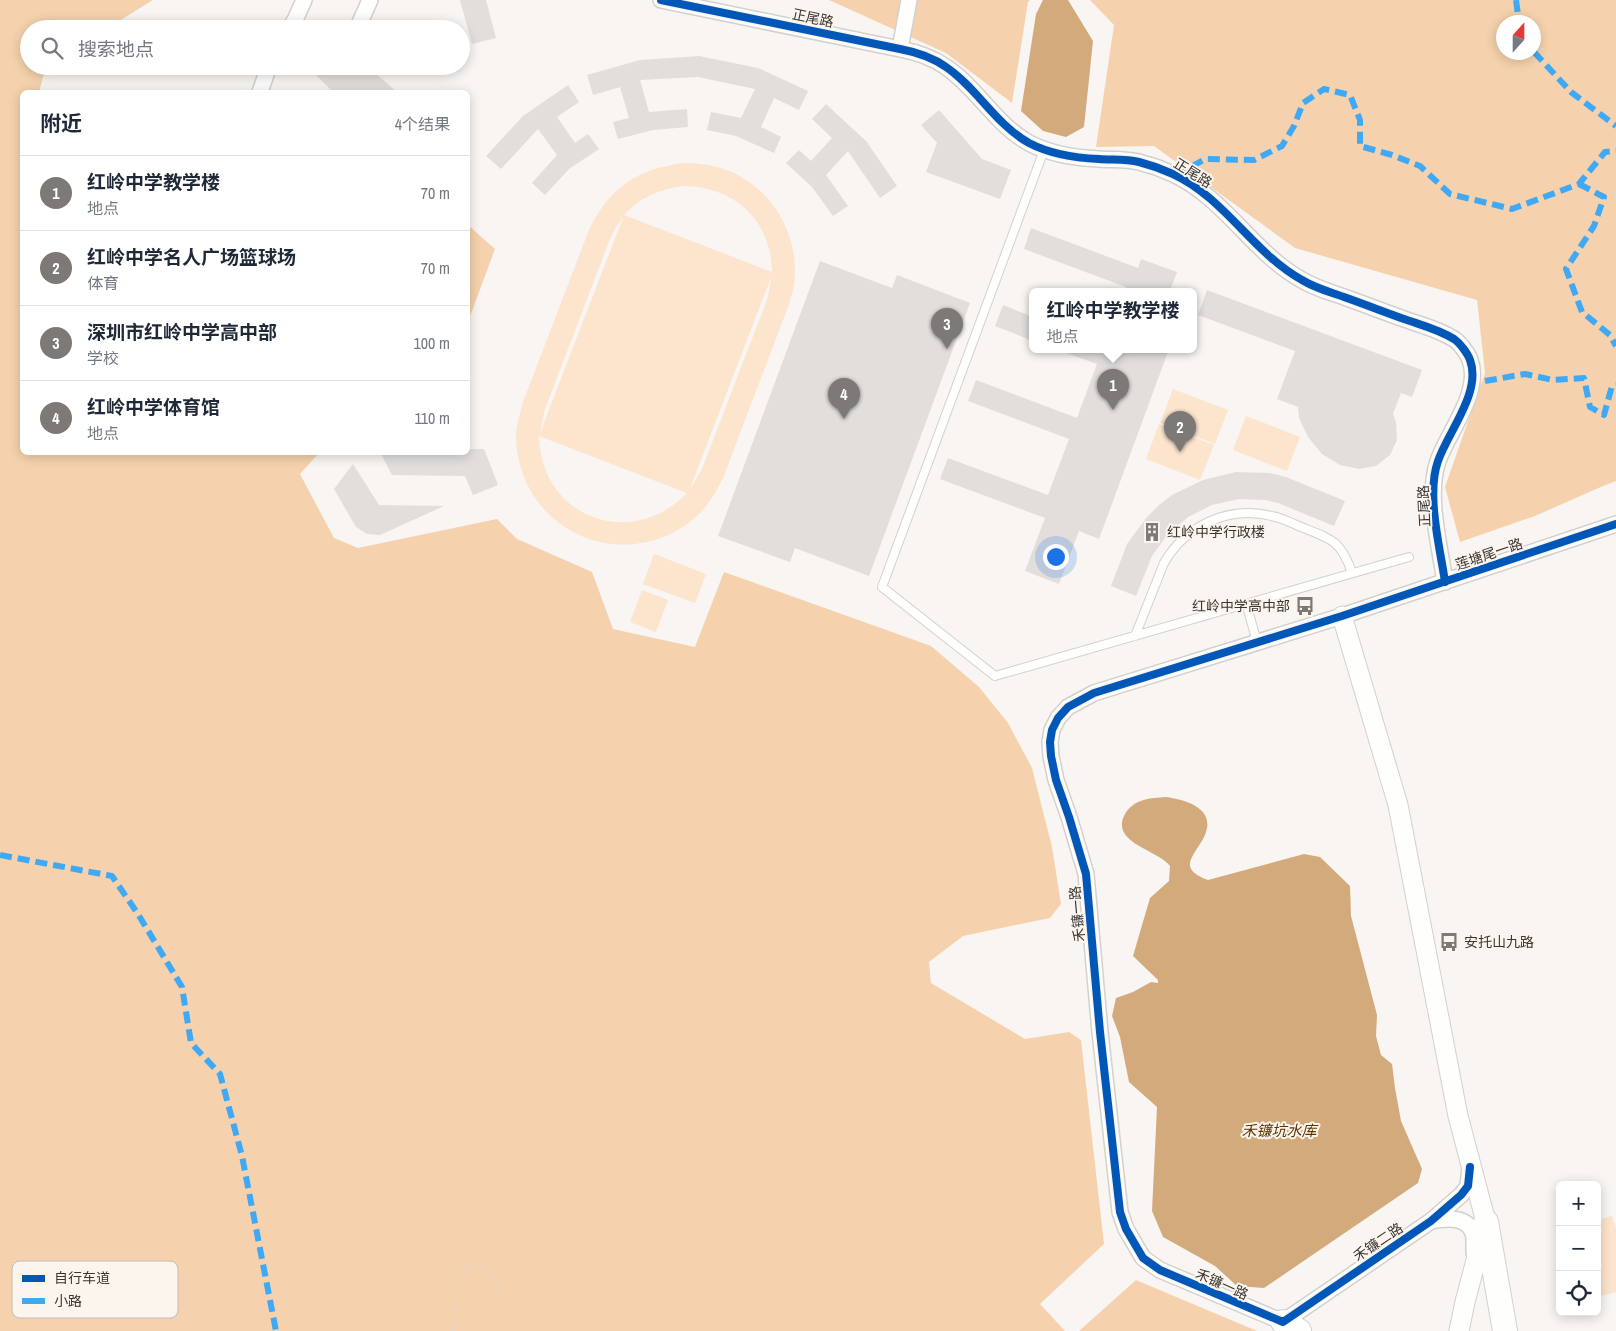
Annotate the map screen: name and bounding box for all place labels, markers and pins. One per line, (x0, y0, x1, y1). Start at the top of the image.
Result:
pin: 3 (931, 308, 963, 349)
pin: 1 (1097, 369, 1129, 410)
pin: 4 (828, 378, 860, 419)
pin: 2 (1164, 411, 1196, 452)
building icon: 红岭中学行政楼 (1141, 521, 1163, 543)
place label: 红岭中学行政楼 (1167, 523, 1265, 541)
bus stop icon: 红岭中学高中部 (1294, 595, 1316, 617)
place label: 红岭中学高中部 (1192, 597, 1290, 615)
bus stop icon: 安托山九路 (1438, 931, 1460, 953)
place label: 安托山九路 (1464, 933, 1534, 951)

